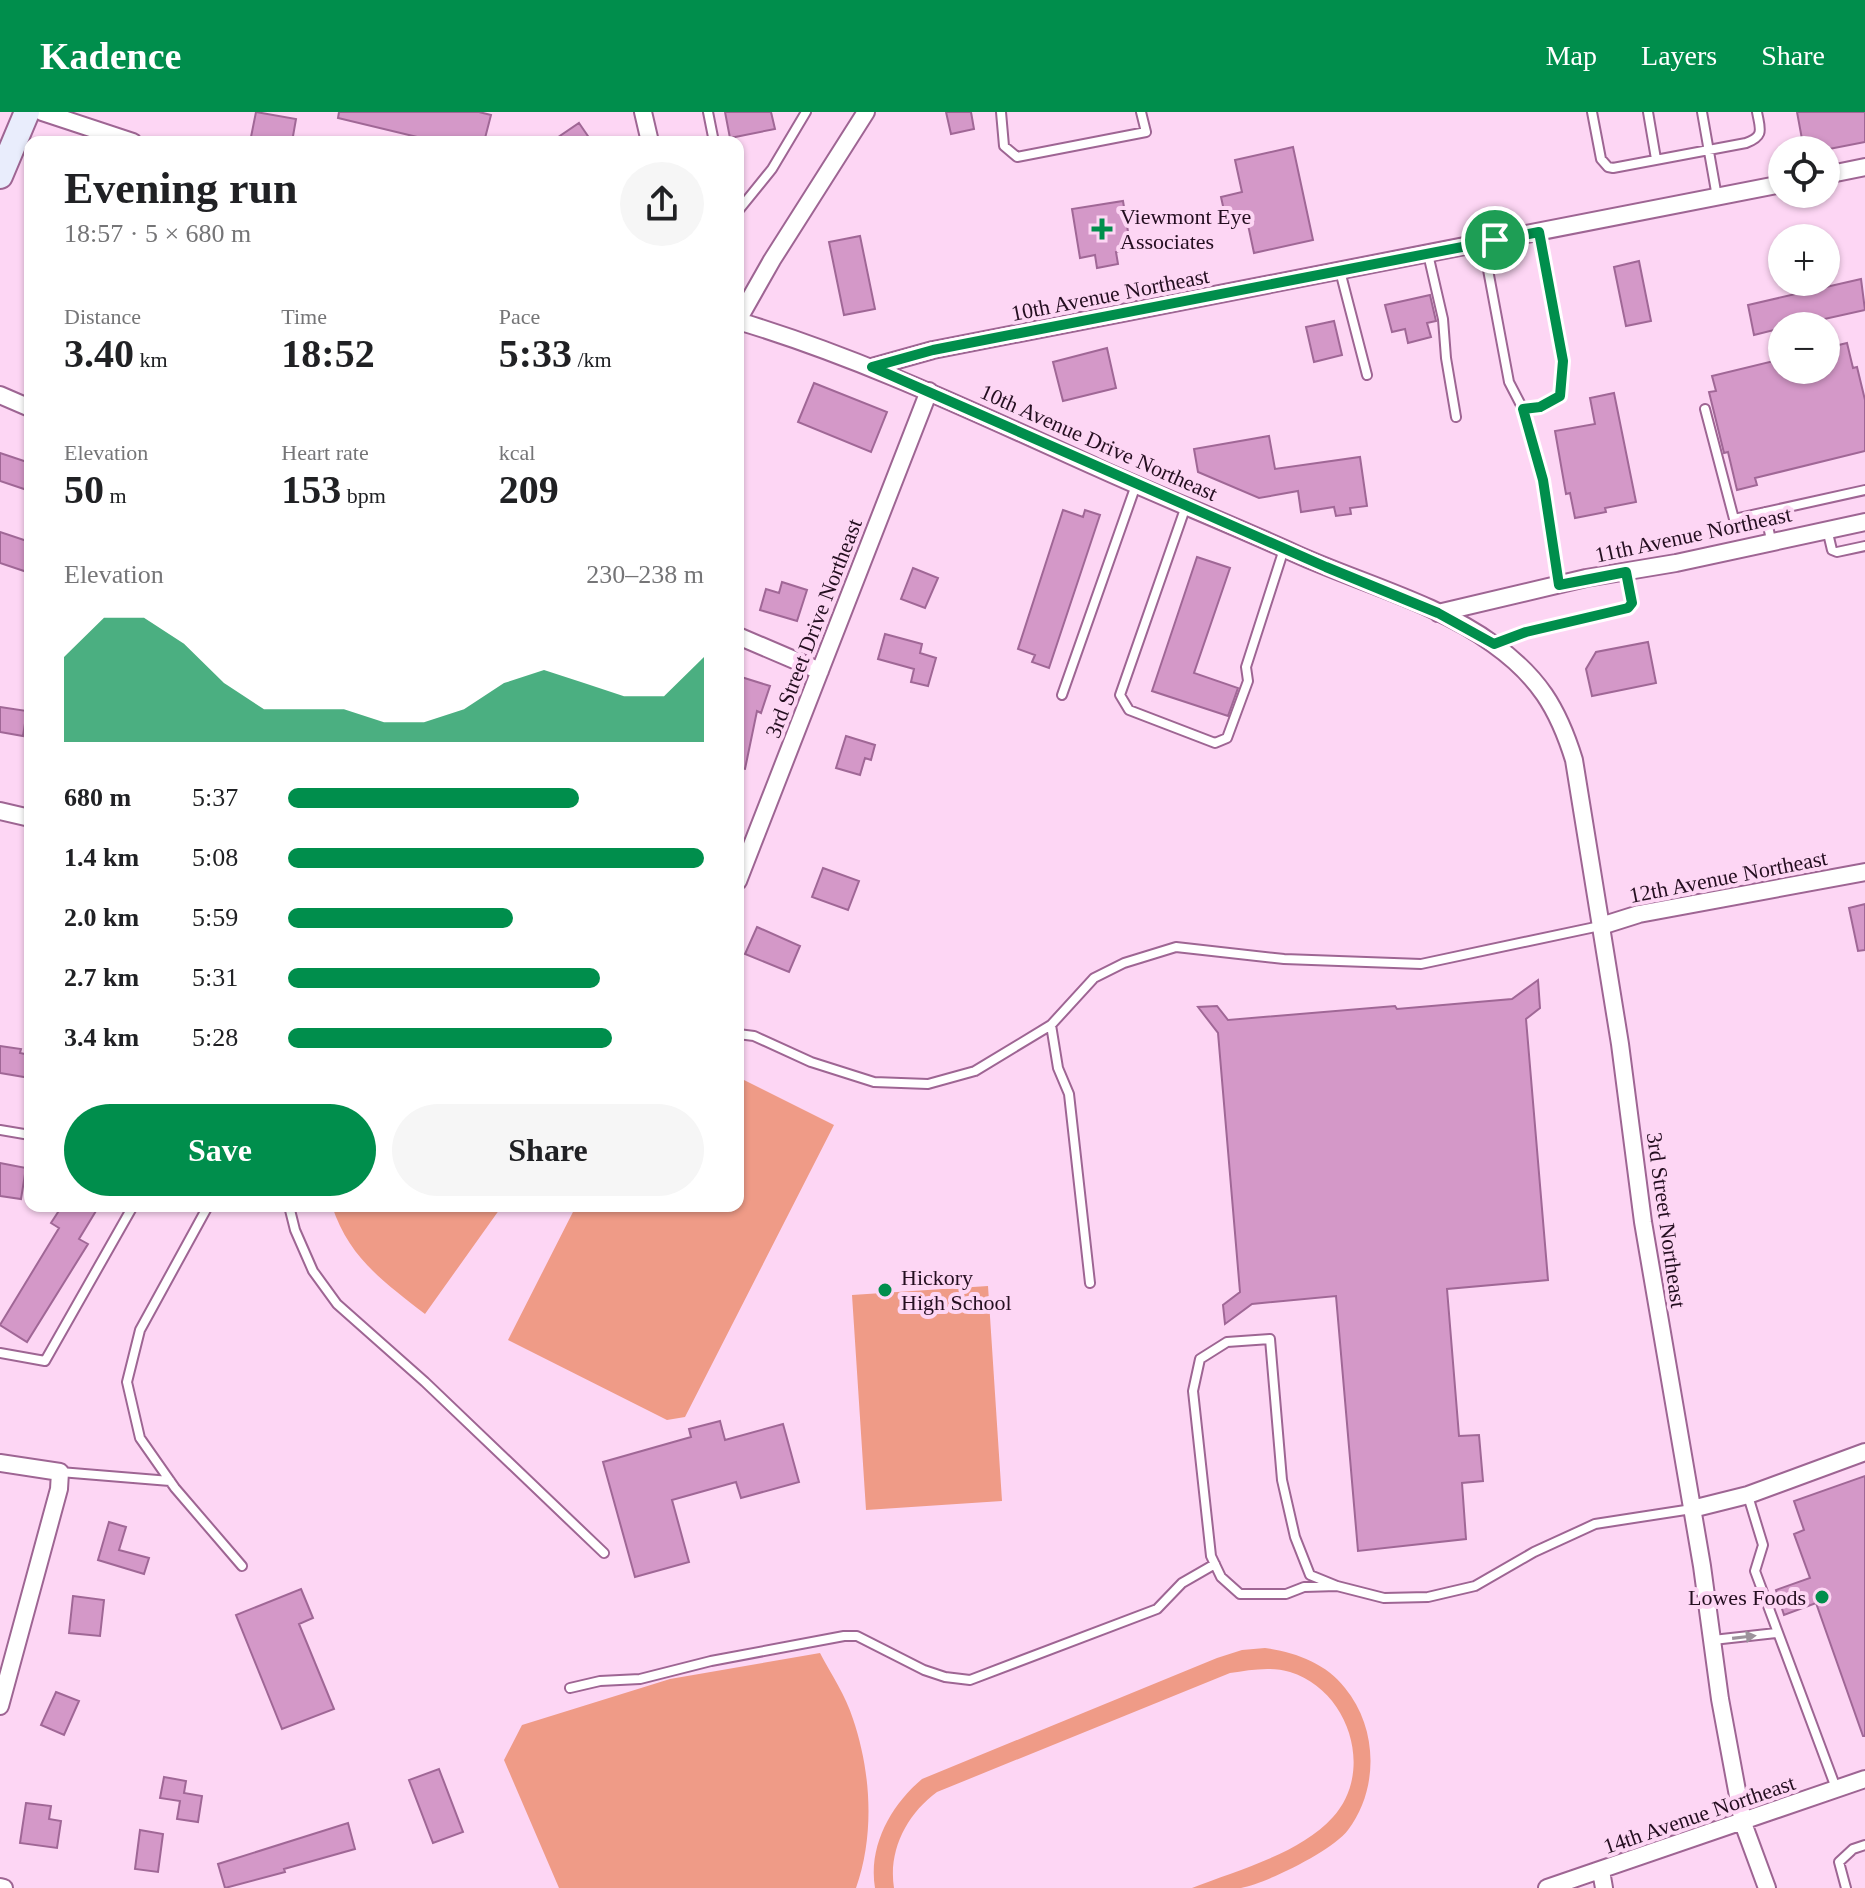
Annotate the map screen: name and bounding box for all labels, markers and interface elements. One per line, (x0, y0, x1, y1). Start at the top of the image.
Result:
text: Kadence (40, 35, 181, 77)
text: Map (1546, 40, 1597, 71)
text: Layers (1641, 40, 1717, 71)
text: Share (1761, 40, 1825, 71)
map controls (1768, 136, 1840, 384)
button: locate (1768, 136, 1840, 208)
button: share (620, 162, 704, 246)
text: Evening run (64, 164, 298, 213)
place label: Viewmont Eye Associates (1120, 204, 1251, 254)
pin (1461, 206, 1529, 274)
marker: Viewmont Eye Associates (1091, 218, 1113, 240)
icon: arrive (1473, 218, 1517, 262)
text: 18:57 · 5 × 680 m (64, 219, 251, 248)
button: + (1768, 224, 1840, 296)
street label: 10th Avenue Northeast (1009, 263, 1211, 326)
text: Distance (64, 304, 141, 329)
text: Time (281, 304, 327, 329)
text: Pace (499, 304, 540, 329)
button: − (1768, 312, 1840, 384)
text: 3.40 (64, 331, 134, 376)
text: 18:52 (281, 331, 375, 376)
text: 5:33 (499, 331, 572, 376)
text: km (134, 347, 168, 372)
text: /km (572, 347, 612, 372)
street label: 10th Avenue Drive Northeast (976, 379, 1221, 506)
text: Elevation (64, 440, 148, 465)
text: Heart rate (281, 440, 369, 465)
text: kcal (499, 440, 535, 465)
text: 50 (64, 467, 104, 512)
text: 153 (281, 467, 341, 512)
text: 209 (499, 467, 559, 512)
text: m (104, 483, 127, 508)
text: bpm (341, 483, 386, 508)
street label: 11th Avenue Northeast (1592, 501, 1794, 568)
street label: 3rd Street Drive Northeast (760, 515, 867, 741)
text: Elevation (64, 560, 164, 589)
text: 230–238 m (586, 560, 704, 589)
text: 680 m (64, 783, 131, 812)
text: 5:37 (192, 783, 238, 812)
text: 1.4 km (64, 843, 139, 872)
text: 5:08 (192, 843, 238, 872)
street label: 12th Avenue Northeast (1627, 845, 1829, 908)
text: 2.0 km (64, 903, 139, 932)
text: 5:59 (192, 903, 238, 932)
text: 2.7 km (64, 963, 139, 992)
text: 5:31 (192, 963, 238, 992)
text: 3.4 km (64, 1023, 139, 1052)
text: 5:28 (192, 1023, 238, 1052)
button: Save (64, 1104, 376, 1196)
button: Share (392, 1104, 704, 1196)
street label: 3rd Street Northeast (1642, 1131, 1691, 1310)
place label: Hickory High School (901, 1265, 1012, 1315)
marker: Hickory High School (876, 1281, 894, 1299)
place label: Lowes Foods (1688, 1585, 1806, 1610)
marker: Lowes Foods (1813, 1588, 1831, 1606)
one-way arrow (1732, 1630, 1757, 1643)
street label: 14th Avenue Northeast (1600, 1770, 1798, 1859)

